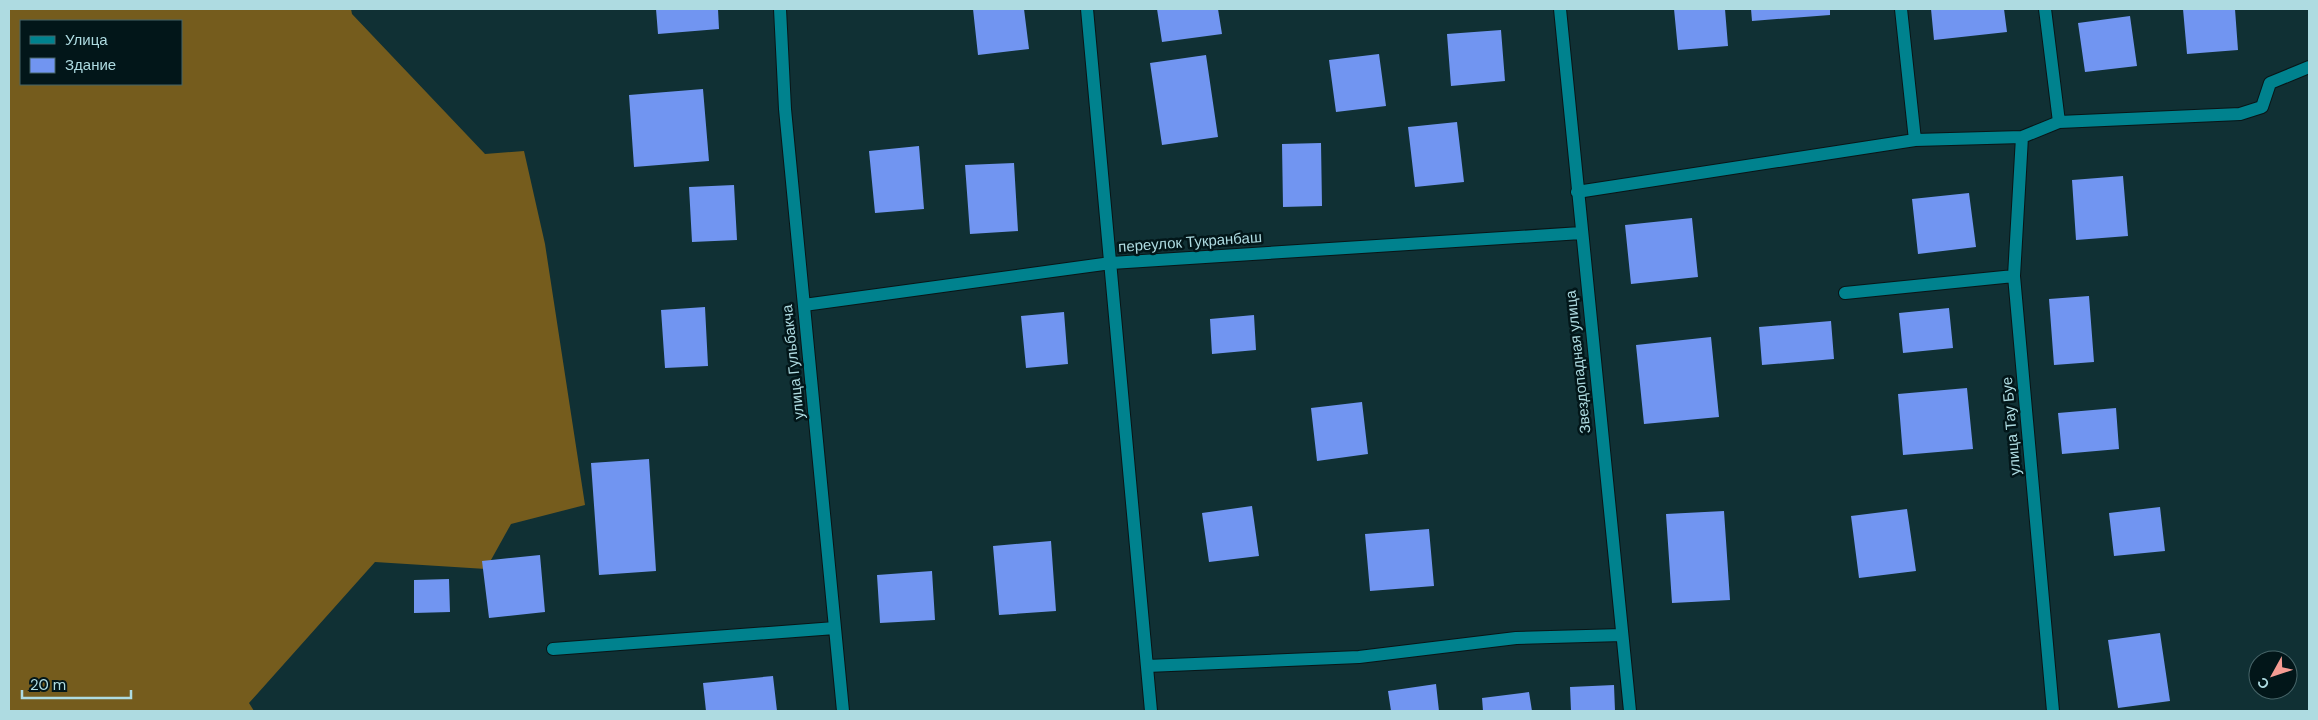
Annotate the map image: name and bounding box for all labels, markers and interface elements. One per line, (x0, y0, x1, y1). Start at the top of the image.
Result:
legend (20, 20, 182, 85)
text: Улица (65, 30, 108, 50)
text: Здание (65, 55, 116, 75)
street label: переулок Тукранбаш (1118, 227, 1262, 257)
street label: Звездопадная улица (1560, 289, 1595, 435)
street label: улица Гульбакча (777, 303, 809, 420)
street label: улица Тау Буе (1997, 376, 2025, 476)
north arrow (2248, 650, 2298, 700)
scale bar (22, 668, 131, 700)
text: С (2253, 674, 2273, 693)
text: 20 m (30, 675, 66, 695)

